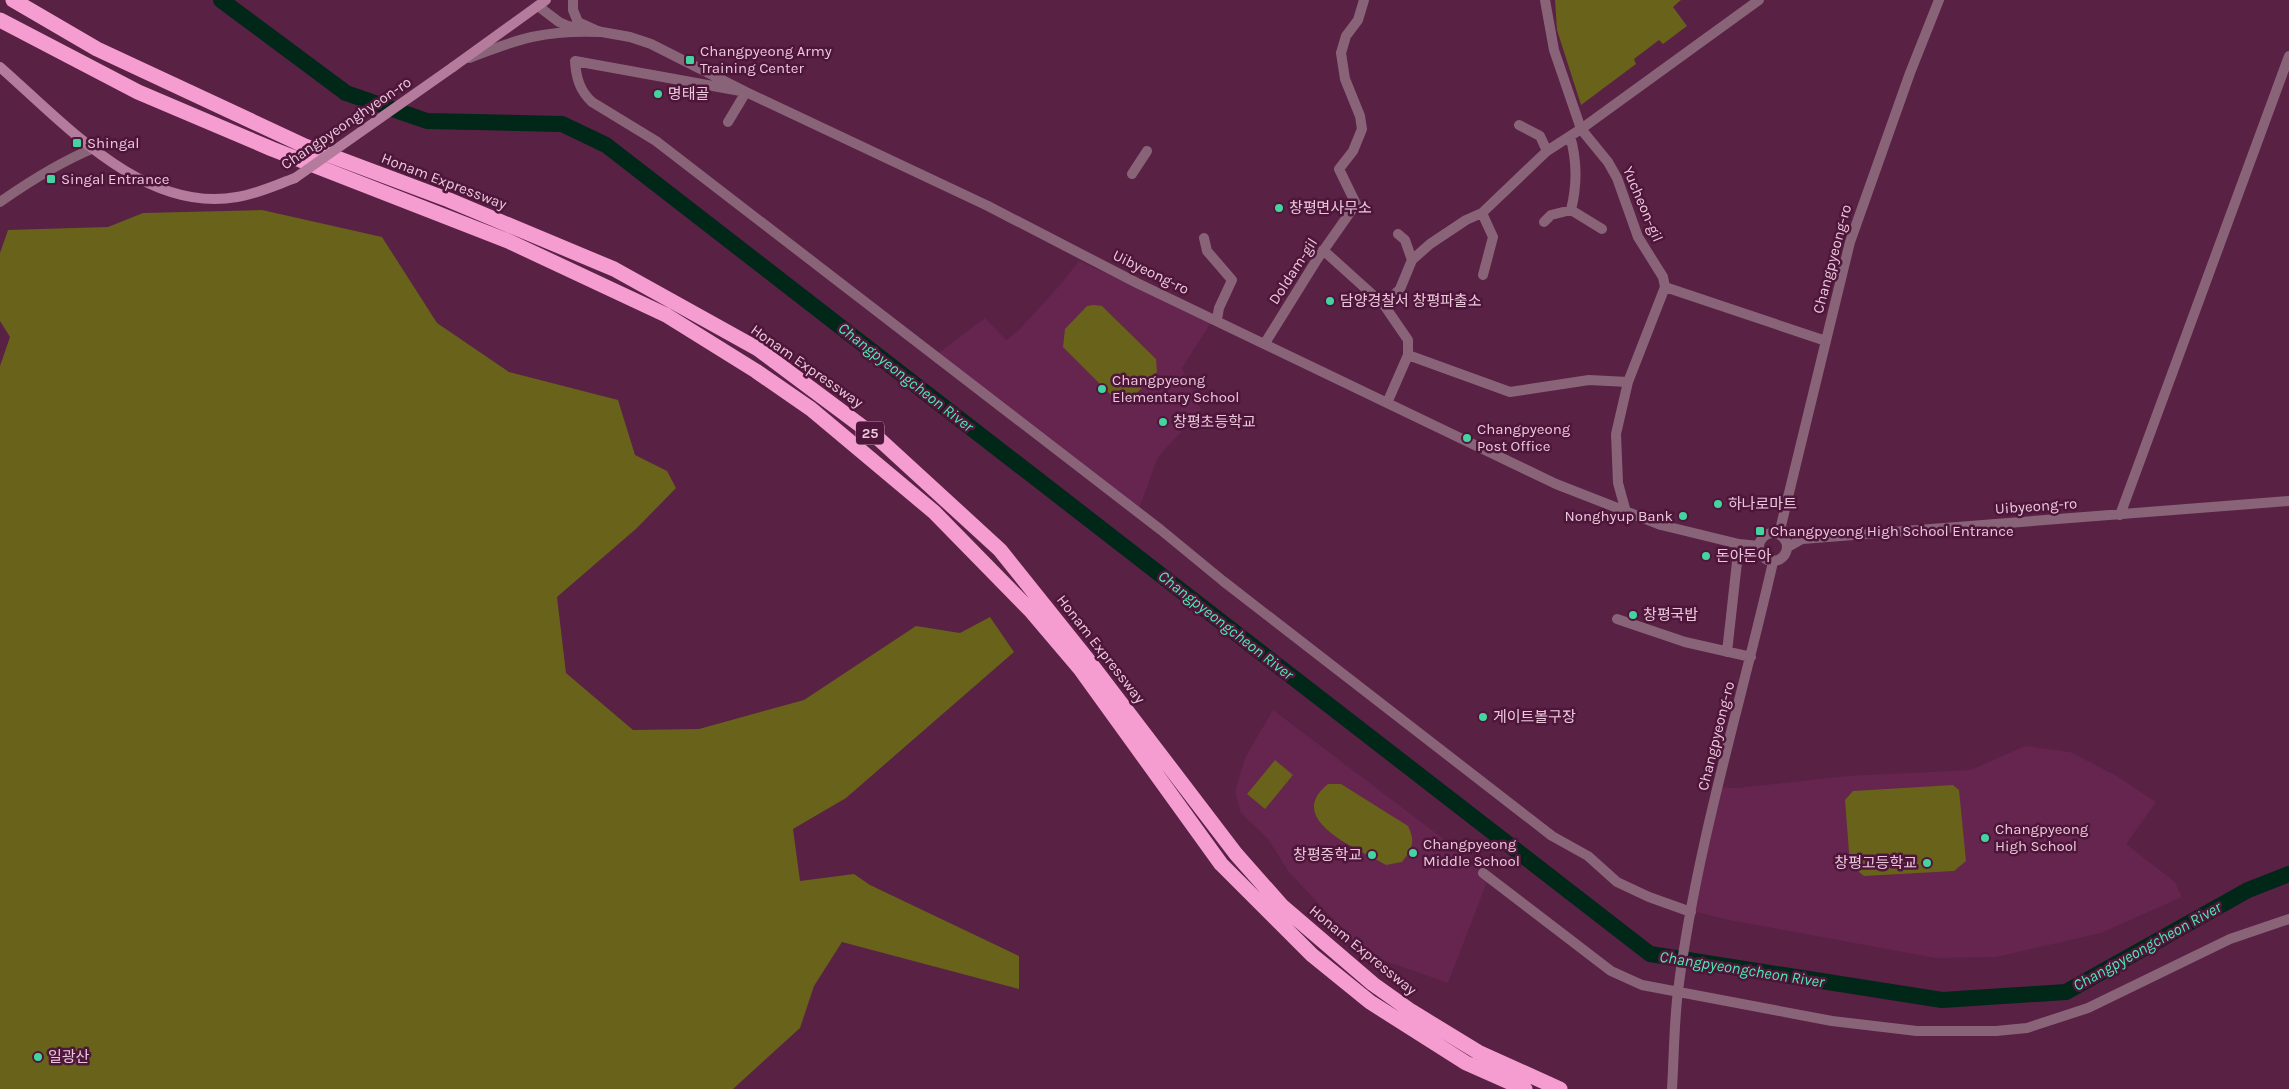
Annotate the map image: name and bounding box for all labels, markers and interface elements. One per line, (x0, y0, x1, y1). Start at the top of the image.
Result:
place label: Changpyeong Army Training Center (700, 42, 832, 77)
marker: Changpyeong Army Training Center (684, 54, 696, 66)
street label: Changpyeonghyeon-ro (278, 73, 414, 173)
place label: 명태골 (668, 85, 709, 103)
marker: 명태골 (652, 88, 664, 100)
place label: Shingal (87, 134, 140, 152)
marker: Shingal (71, 137, 83, 149)
street label: Honam Expressway (379, 149, 509, 213)
street label: Yucheon-gil (1619, 163, 1667, 245)
place label: Singal Entrance (61, 170, 169, 188)
marker: Singal Entrance (45, 173, 57, 185)
place label: 창평면사무소 (1289, 199, 1372, 217)
marker: 창평면사무소 (1273, 202, 1285, 214)
street label: Changpyeong-ro (1809, 203, 1855, 315)
street label: Doldam-gil (1265, 234, 1321, 308)
street label: Uibyeong-ro (1110, 246, 1192, 298)
place label: 담양경찰서 창평파출소 (1340, 292, 1482, 310)
marker: 담양경찰서 창평파출소 (1324, 295, 1336, 307)
water label: Changpyeongcheon River (834, 318, 978, 436)
street label: Honam Expressway (747, 320, 867, 412)
place label: Changpyeong Elementary School (1112, 371, 1239, 406)
marker: Changpyeong Elementary School (1096, 383, 1108, 395)
place label: 창평초등학교 (1173, 413, 1256, 431)
marker: 창평초등학교 (1157, 416, 1169, 428)
place label: Changpyeong Post Office (1477, 420, 1571, 455)
road number: 25 (856, 422, 884, 444)
marker: Changpyeong Post Office (1461, 432, 1473, 444)
street label: Uibyeong-ro (1994, 494, 2078, 518)
place label: 하나로마트 (1728, 495, 1797, 513)
marker: 하나로마트 (1712, 498, 1724, 510)
place label: Nonghyup Bank (1564, 507, 1673, 525)
marker: Nonghyup Bank (1677, 510, 1689, 522)
place label: Changpyeong High School Entrance (1770, 522, 2014, 540)
marker: Changpyeong High School Entrance (1754, 525, 1766, 537)
place label: 돈아돈아 (1716, 547, 1771, 565)
marker: 돈아돈아 (1700, 550, 1712, 562)
water label: Changpyeongcheon River (1154, 566, 1298, 684)
street label: Honam Expressway (1053, 591, 1149, 707)
place label: 창평국밥 (1643, 606, 1698, 624)
marker: 창평국밥 (1627, 609, 1639, 621)
street label: Changpyeong-ro (1694, 679, 1738, 793)
place label: 게이트볼구장 (1493, 708, 1576, 726)
marker: 게이트볼구장 (1477, 711, 1489, 723)
place label: Changpyeong High School (1995, 820, 2089, 855)
marker: Changpyeong High School (1979, 832, 1991, 844)
place label: Changpyeong Middle School (1423, 835, 1520, 870)
place label: 창평중학교 (1293, 846, 1362, 864)
marker: Changpyeong Middle School (1407, 847, 1419, 859)
marker: 창평중학교 (1366, 849, 1378, 861)
place label: 창평고등학교 (1834, 854, 1917, 872)
marker: 창평고등학교 (1921, 857, 1933, 869)
water label: Changpyeongcheon River (2069, 897, 2225, 995)
street label: Honam Expressway (1306, 901, 1420, 999)
water label: Changpyeongcheon River (1658, 947, 1826, 992)
place label: 일광산 (48, 1048, 90, 1066)
marker: 일광산 (32, 1051, 44, 1063)

